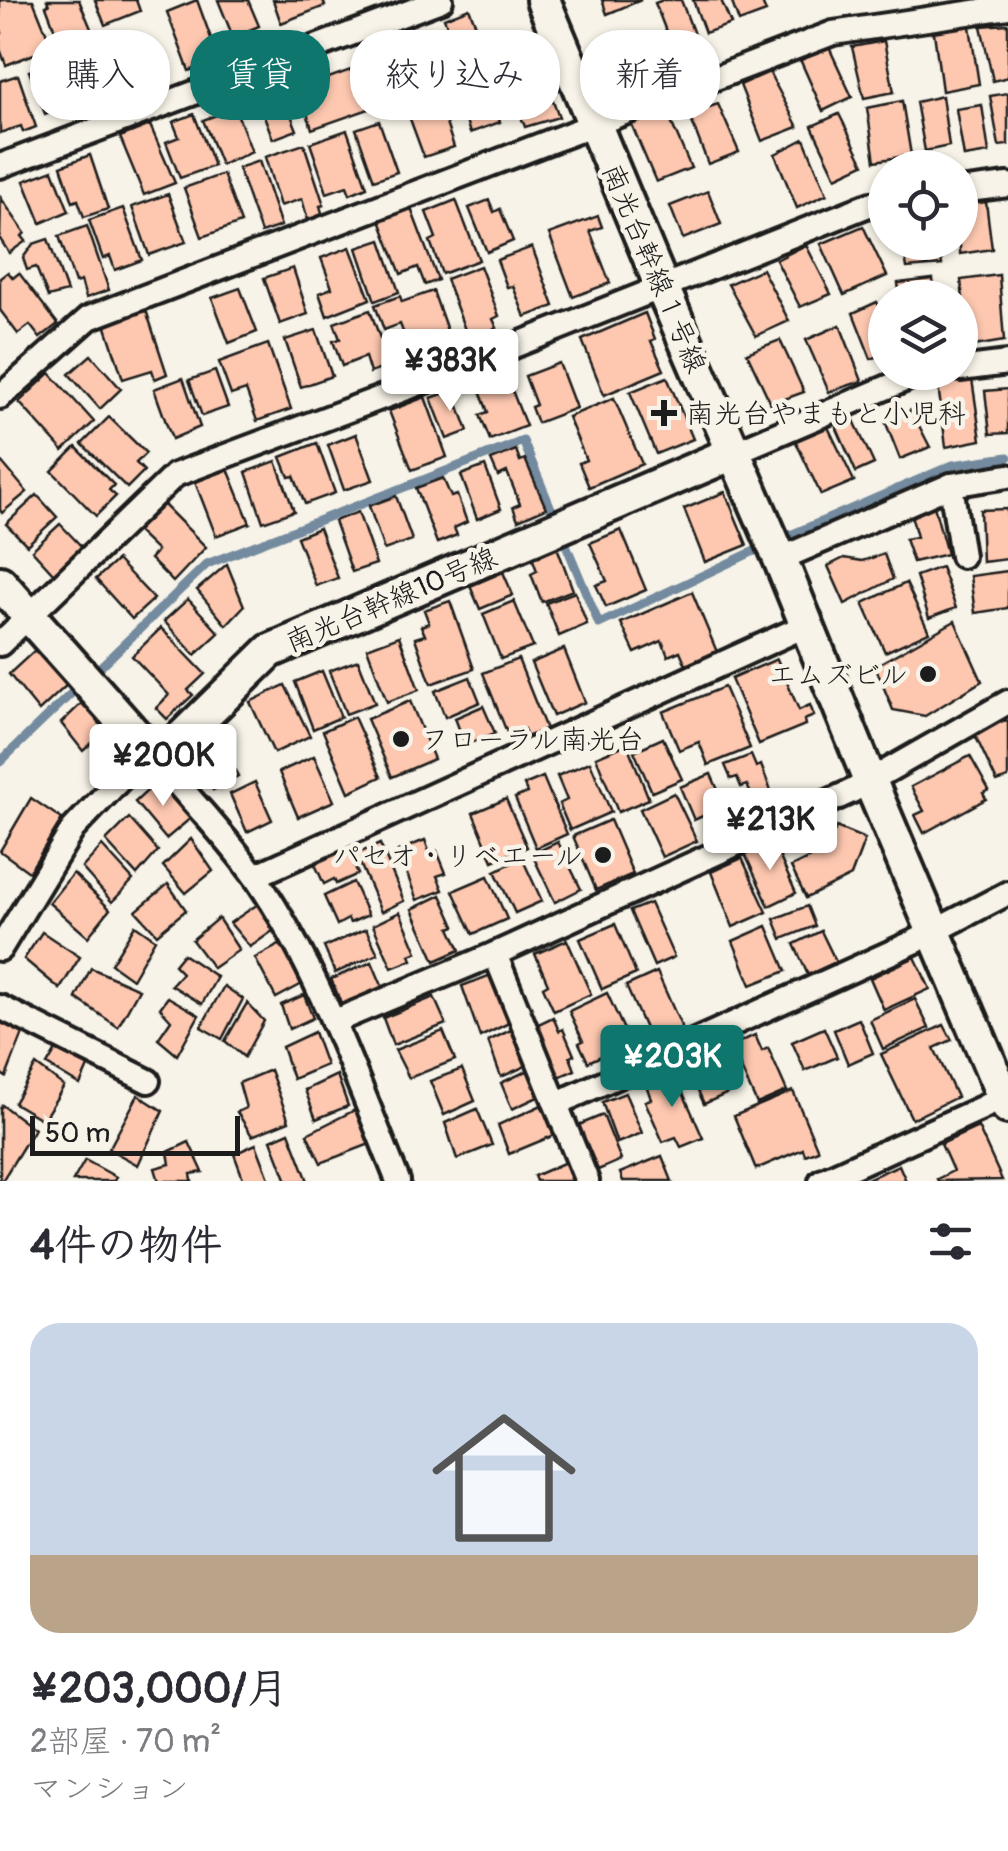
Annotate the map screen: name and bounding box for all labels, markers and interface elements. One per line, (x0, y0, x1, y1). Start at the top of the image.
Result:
chip: 購入 (30, 30, 170, 120)
chip: 賃貸 (190, 30, 330, 120)
chip: 絞り込み (350, 30, 560, 120)
chip: 新着 (580, 30, 720, 120)
map controls (868, 150, 978, 390)
button: locate (868, 150, 978, 260)
street label: 南光台幹線１号線 (594, 159, 713, 379)
button: layers (868, 280, 978, 390)
pin: ¥383K (380, 329, 520, 414)
text: ¥383K (403, 341, 497, 381)
place label: 南光台やまもと小児科 (686, 397, 966, 432)
marker: 南光台やまもと小児科 (651, 400, 677, 426)
street label: 南光台幹線10号線 (281, 540, 502, 661)
place label: エムズビル (769, 658, 908, 693)
marker: エムズビル (917, 663, 939, 685)
place label: フローラル南光台 (421, 723, 644, 758)
pin: ¥200K (93, 724, 233, 809)
marker: フローラル南光台 (390, 728, 412, 750)
text: ¥200K (111, 736, 215, 776)
pin: ¥213K (700, 788, 840, 873)
text: ¥213K (725, 800, 815, 840)
place label: パセオ・リベエール (333, 839, 583, 874)
marker: パセオ・リベエール (592, 844, 614, 866)
pin: ¥203K (602, 1025, 742, 1110)
text: ¥203K (622, 1037, 722, 1077)
scale bar (30, 1111, 240, 1156)
text: 50 m (45, 1116, 110, 1151)
icon: filters (923, 1214, 978, 1269)
text: 4件の物件 (30, 1220, 222, 1272)
icon: home (414, 1388, 594, 1568)
text: ¥203,000/月 (30, 1663, 289, 1715)
text: 2部屋 · 70 m² (30, 1722, 221, 1762)
text: マンション (30, 1769, 189, 1809)

